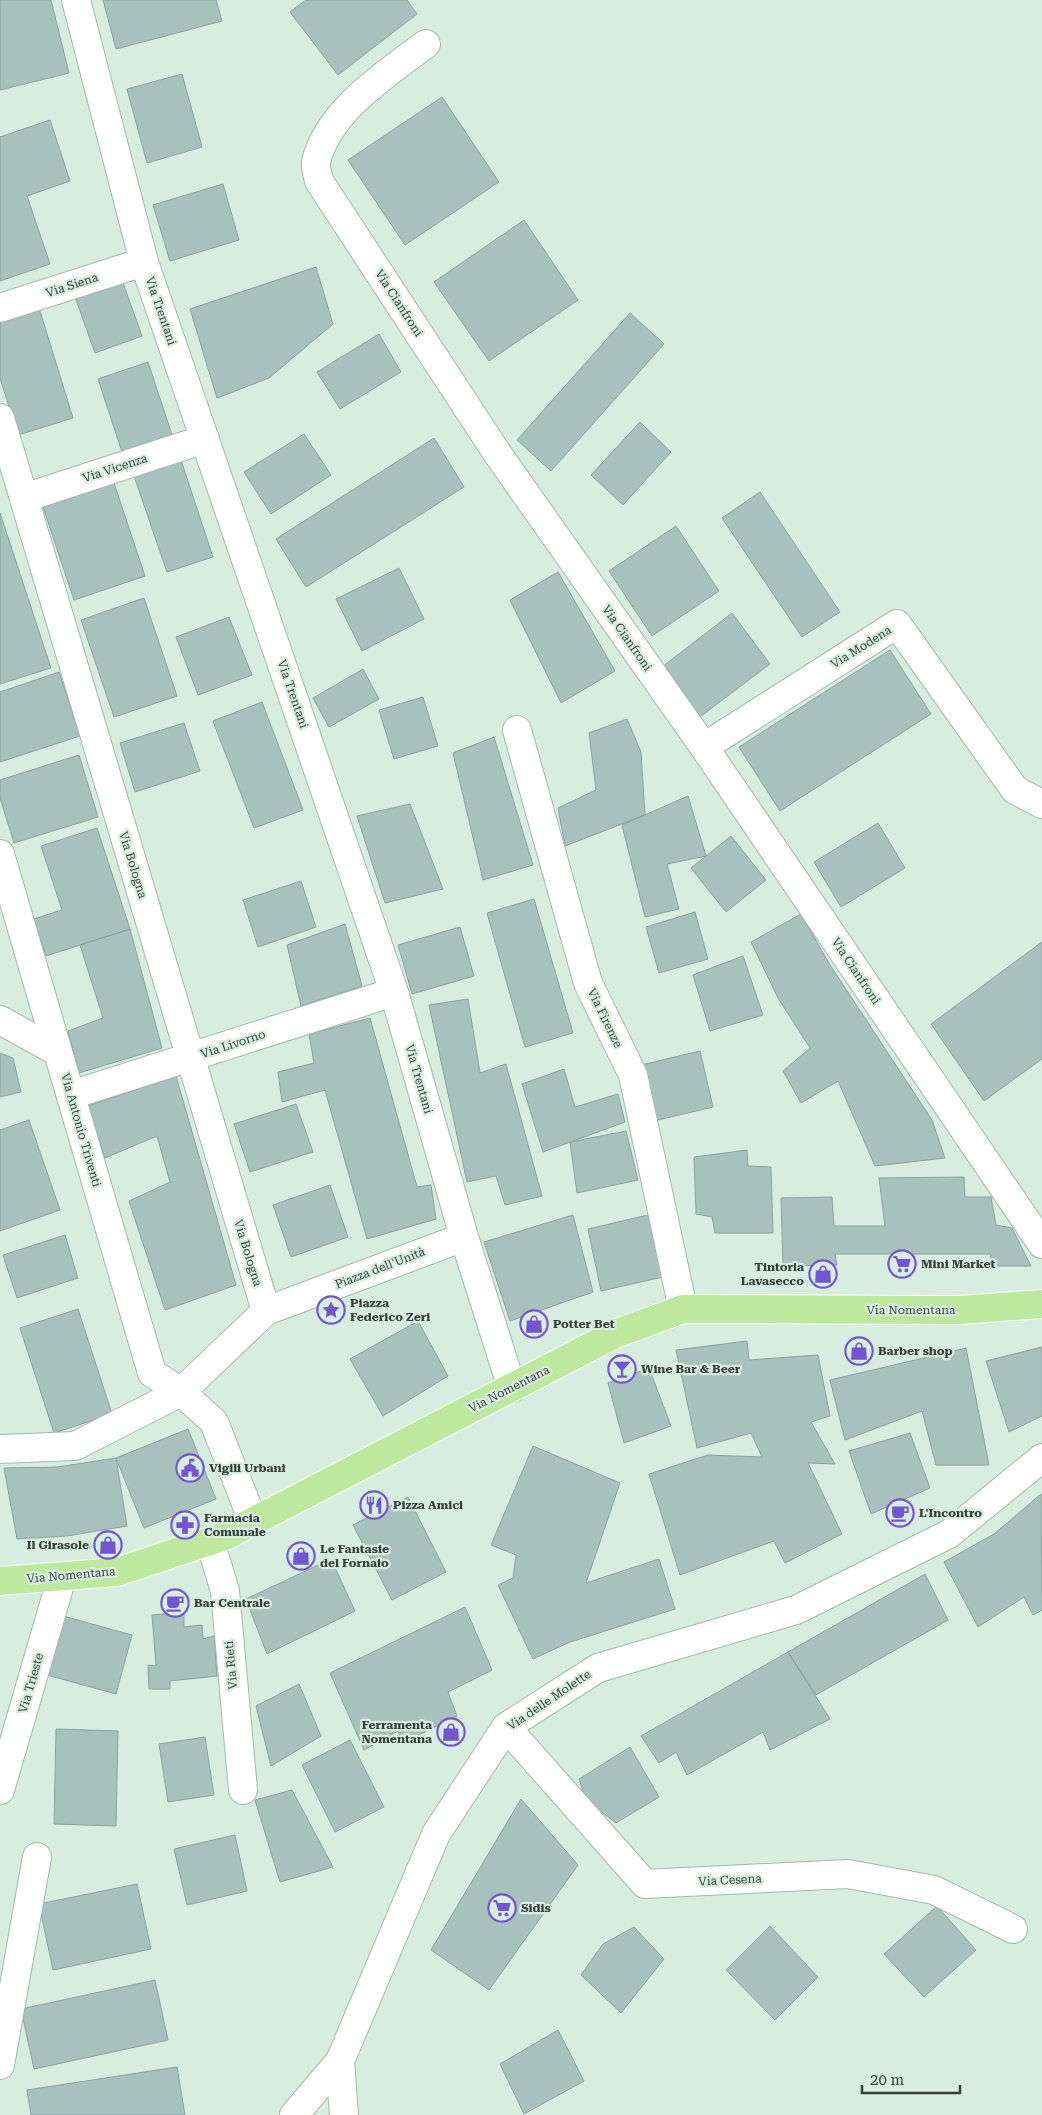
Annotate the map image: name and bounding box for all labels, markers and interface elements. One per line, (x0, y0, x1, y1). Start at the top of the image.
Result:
street label: Via Cianfroni (372, 267, 426, 339)
street label: Via Siena (44, 270, 100, 300)
street label: Via Trentani (143, 275, 179, 347)
street label: Via Vicenza (81, 451, 150, 485)
street label: Via Cianfroni (599, 602, 655, 674)
street label: Via Modena (828, 623, 894, 671)
street label: Via Trentani (275, 658, 311, 730)
street label: Via Bologna (116, 830, 150, 901)
street label: Via Cianfroni (829, 935, 883, 1007)
street label: Via Firenze (585, 986, 626, 1050)
street label: Via Livorno (199, 1027, 267, 1061)
street label: Via Trentani (402, 1043, 436, 1115)
street label: Via Antonio Triventi (58, 1072, 104, 1189)
street label: Via Bologna (231, 1218, 265, 1289)
street label: Piazza dell'Unità (333, 1244, 427, 1292)
supermarket icon: Mini Market (887, 1249, 917, 1279)
place label: Mini Market (921, 1257, 996, 1271)
shop icon: Tintoria Lavasecco (808, 1259, 838, 1289)
place label: Tintoria Lavasecco (741, 1260, 804, 1288)
place icon: Piazza Federico Zeri (316, 1295, 346, 1325)
place label: Piazza Federico Zeri (350, 1296, 430, 1324)
street label: Via Nomentana (866, 1303, 956, 1317)
shop icon: Potter Bet (519, 1309, 549, 1339)
place label: Potter Bet (553, 1317, 615, 1331)
shop icon: Barber shop (844, 1336, 874, 1366)
place label: Barber shop (878, 1344, 953, 1358)
bar icon: Wine Bar & Beer (607, 1354, 637, 1384)
street label: Via Nomentana (466, 1362, 552, 1415)
place label: Wine Bar & Beer (641, 1362, 741, 1376)
public building icon: Vigili Urbani (175, 1453, 205, 1483)
place label: Vigili Urbani (209, 1461, 286, 1475)
restaurant icon: Pizza Amici (359, 1490, 389, 1520)
place label: Pizza Amici (393, 1498, 463, 1512)
cafe icon: L'Incontro (885, 1498, 915, 1528)
place label: L'Incontro (919, 1506, 982, 1520)
pharmacy icon: Farmacia Comunale (170, 1510, 200, 1540)
place label: Farmacia Comunale (204, 1511, 266, 1539)
shop icon: Il Girasole (93, 1530, 123, 1560)
place label: Il Girasole (27, 1538, 89, 1552)
shop icon: Le Fantasie del Fornaio (286, 1541, 316, 1571)
place label: Le Fantasie del Fornaio (320, 1542, 389, 1570)
street label: Via Nomentana (26, 1564, 116, 1586)
cafe icon: Bar Centrale (160, 1588, 190, 1618)
place label: Bar Centrale (194, 1596, 270, 1610)
street label: Via Rieti (222, 1640, 240, 1690)
street label: Via Trieste (16, 1651, 46, 1715)
street label: Via delle Molette (505, 1667, 594, 1733)
shop icon: Ferramenta Nomentana (436, 1717, 466, 1747)
place label: Ferramenta Nomentana (361, 1718, 432, 1746)
street label: Via Cesena (698, 1871, 763, 1889)
supermarket icon: Sidis (487, 1893, 517, 1923)
place label: Sidis (521, 1901, 551, 1915)
scale bar (862, 2062, 960, 2094)
text: 20 m (870, 2071, 905, 2089)

